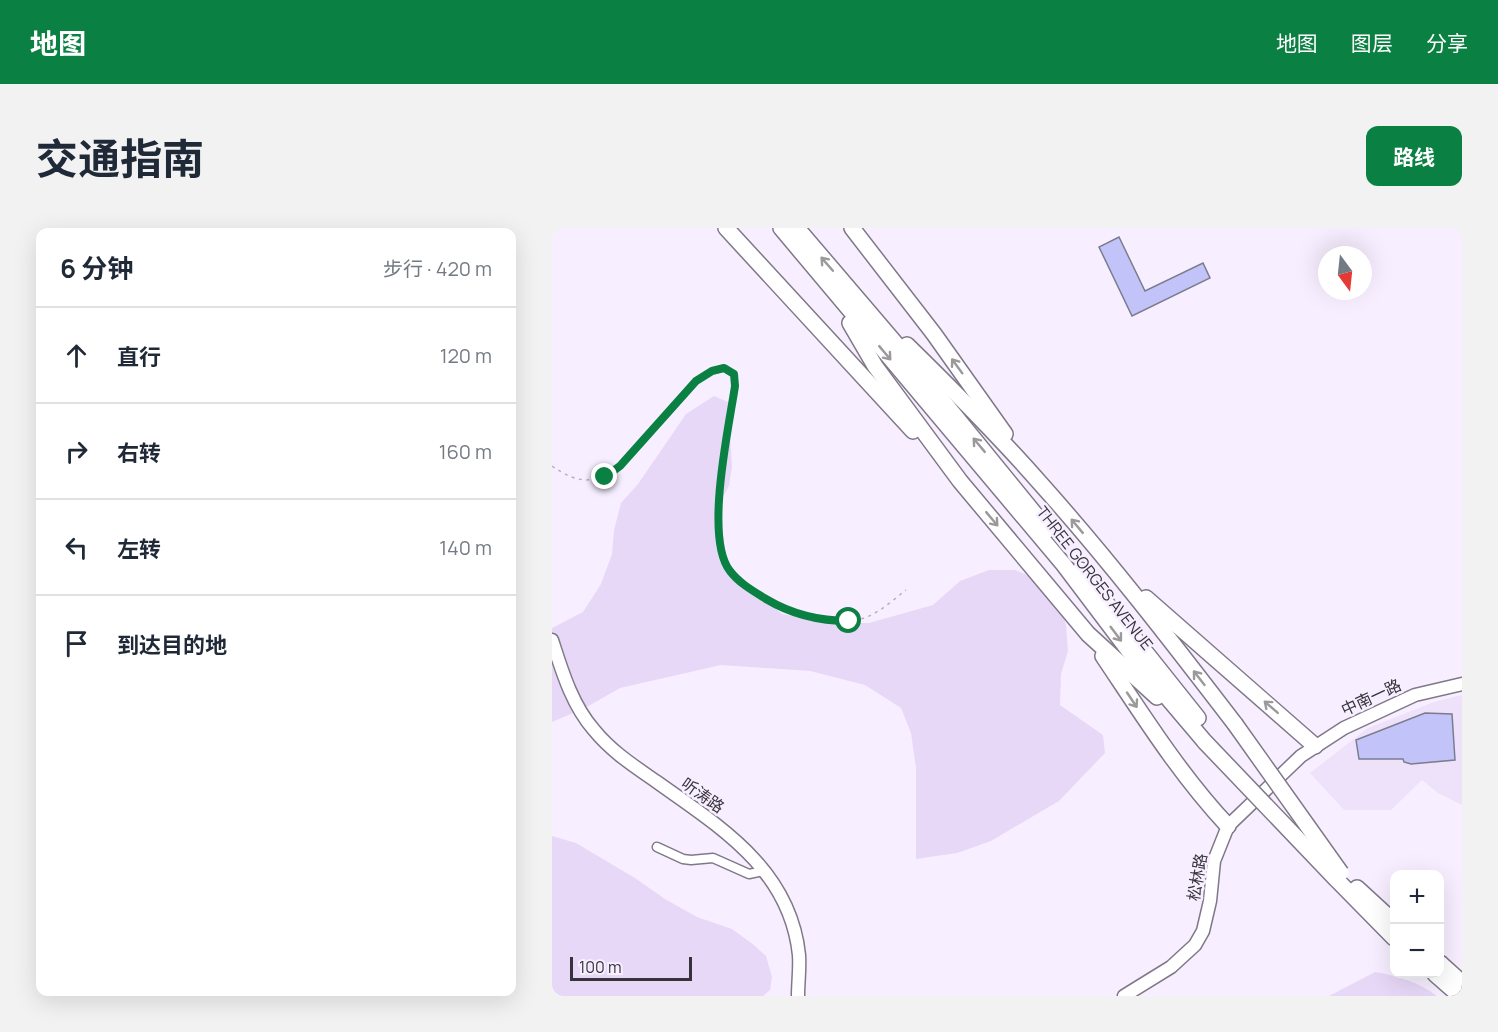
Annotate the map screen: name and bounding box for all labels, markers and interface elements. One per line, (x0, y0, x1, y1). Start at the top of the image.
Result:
text: 地图 (30, 24, 86, 62)
text: 地图 (1276, 29, 1318, 57)
text: 图层 (1351, 29, 1393, 57)
text: 分享 (1426, 29, 1468, 57)
button: 路线 (1366, 126, 1462, 186)
text: 交通指南 (36, 129, 204, 187)
north arrow (1318, 246, 1372, 300)
text: 6 分钟 (60, 250, 133, 286)
text: 步行 · 420 m (383, 255, 492, 282)
one-way arrow (820, 257, 834, 272)
icon: ahead (60, 339, 93, 372)
text: 直行 (117, 342, 161, 372)
text: 120 m (440, 342, 492, 369)
one-way arrow (879, 345, 892, 361)
one-way arrow (951, 359, 963, 375)
icon: right (60, 435, 93, 468)
one-way arrow (973, 437, 986, 453)
text: 右转 (117, 438, 161, 468)
text: 160 m (439, 438, 492, 465)
route end (591, 463, 617, 489)
street label: THREE GORGES AVENUE (1032, 501, 1158, 655)
one-way arrow (985, 511, 999, 526)
one-way arrow (1070, 518, 1083, 534)
icon: left (60, 531, 93, 564)
text: 左转 (117, 534, 161, 564)
text: 140 m (439, 534, 492, 561)
route start (835, 607, 861, 633)
one-way arrow (1110, 625, 1122, 641)
icon: arrive (60, 627, 93, 660)
text: 到达目的地 (117, 630, 227, 660)
one-way arrow (1193, 670, 1205, 686)
street label: 中南一路 (1337, 674, 1405, 720)
one-way arrow (1126, 691, 1138, 707)
one-way arrow (1264, 701, 1280, 715)
street label: 听涛路 (677, 772, 729, 818)
street label: 松林路 (1182, 851, 1212, 903)
map controls (1390, 870, 1444, 978)
button: + (1390, 870, 1444, 924)
button: − (1390, 924, 1444, 978)
scale bar (570, 954, 692, 982)
text: 100 m (579, 956, 622, 978)

